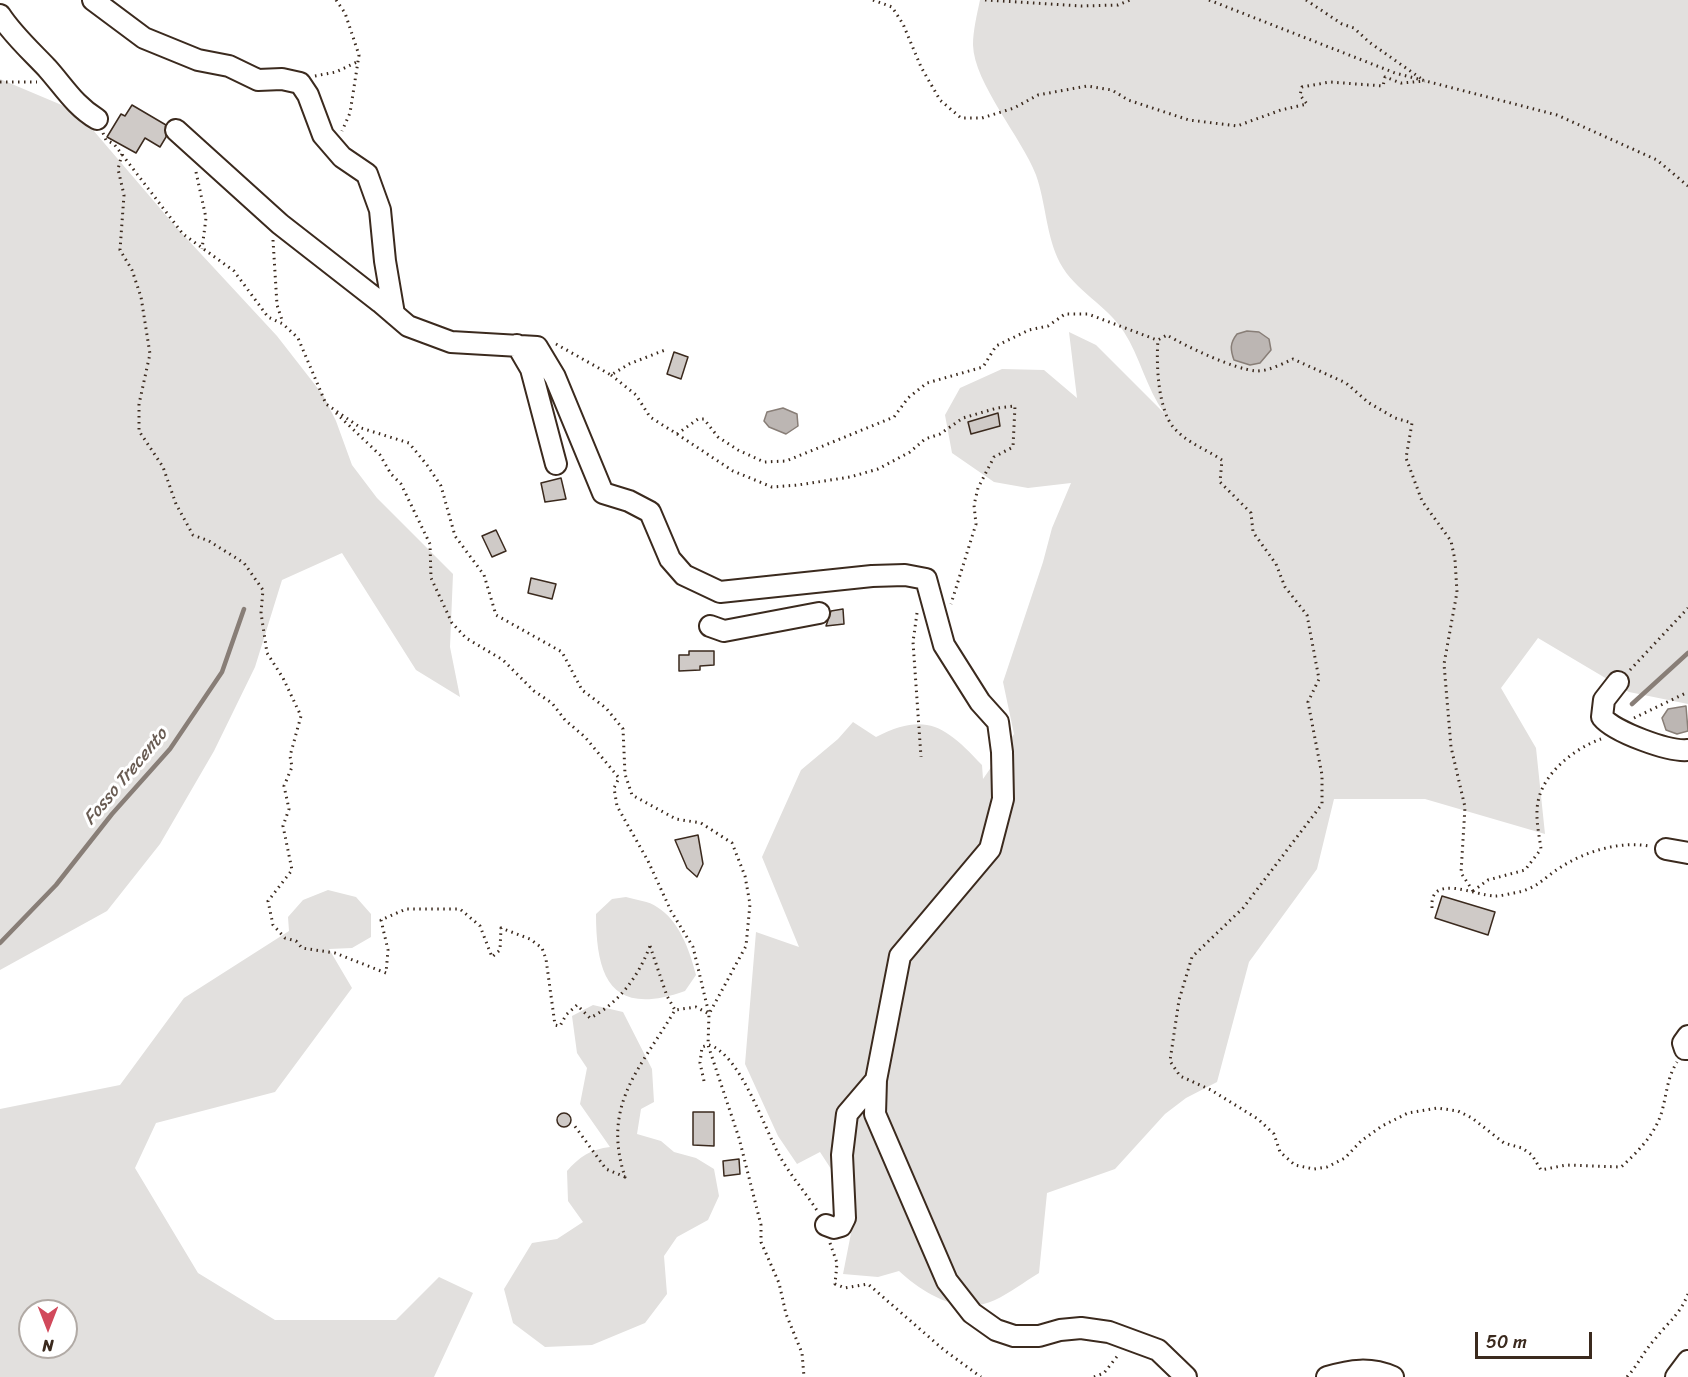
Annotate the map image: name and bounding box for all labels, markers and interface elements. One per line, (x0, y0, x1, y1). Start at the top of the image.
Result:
water label: Fosso Trecento (79, 724, 173, 830)
north arrow (18, 1299, 78, 1359)
scale bar (1478, 1320, 1595, 1358)
text: 50 m (1486, 1326, 1527, 1358)
text: N (42, 1331, 54, 1360)

